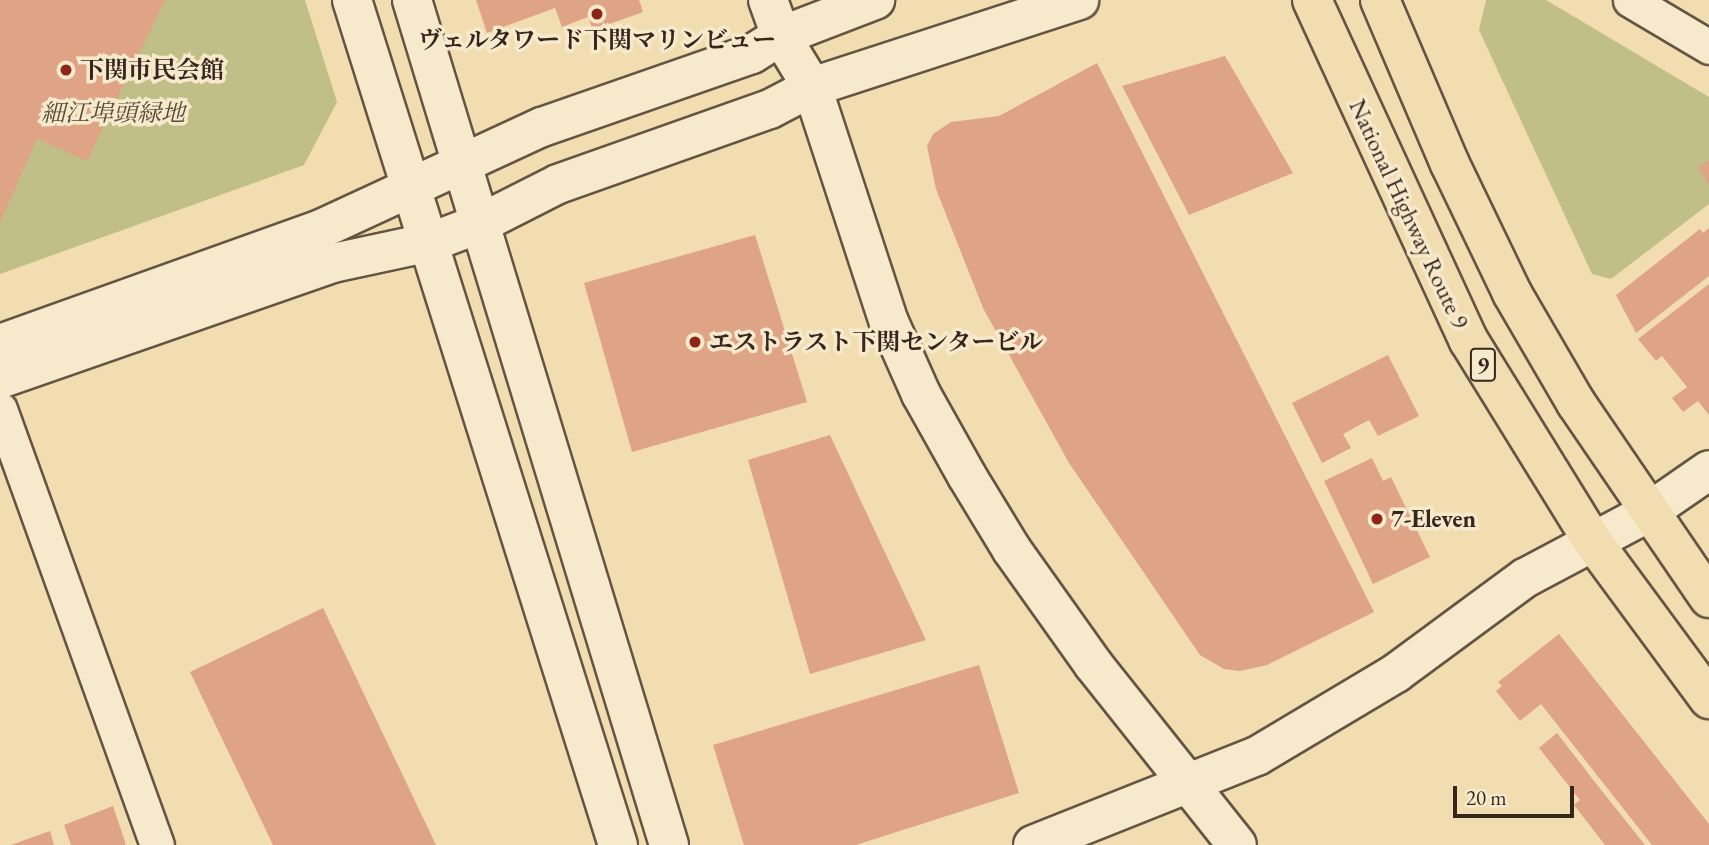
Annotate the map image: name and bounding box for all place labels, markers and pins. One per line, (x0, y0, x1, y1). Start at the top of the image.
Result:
marker: ヴェルタワード下関マリンビュー (589, 6, 605, 22)
place label: ヴェルタワード下関マリンビュー (417, 26, 777, 54)
place label: 下関市民会館 (80, 56, 224, 84)
marker: 下関市民会館 (58, 62, 74, 78)
place label: エストラスト下関センタービル (709, 328, 1045, 356)
marker: エストラスト下関センタービル (687, 334, 703, 350)
place label: 7-Eleven (1391, 505, 1476, 533)
marker: 7-Eleven (1369, 511, 1385, 527)

